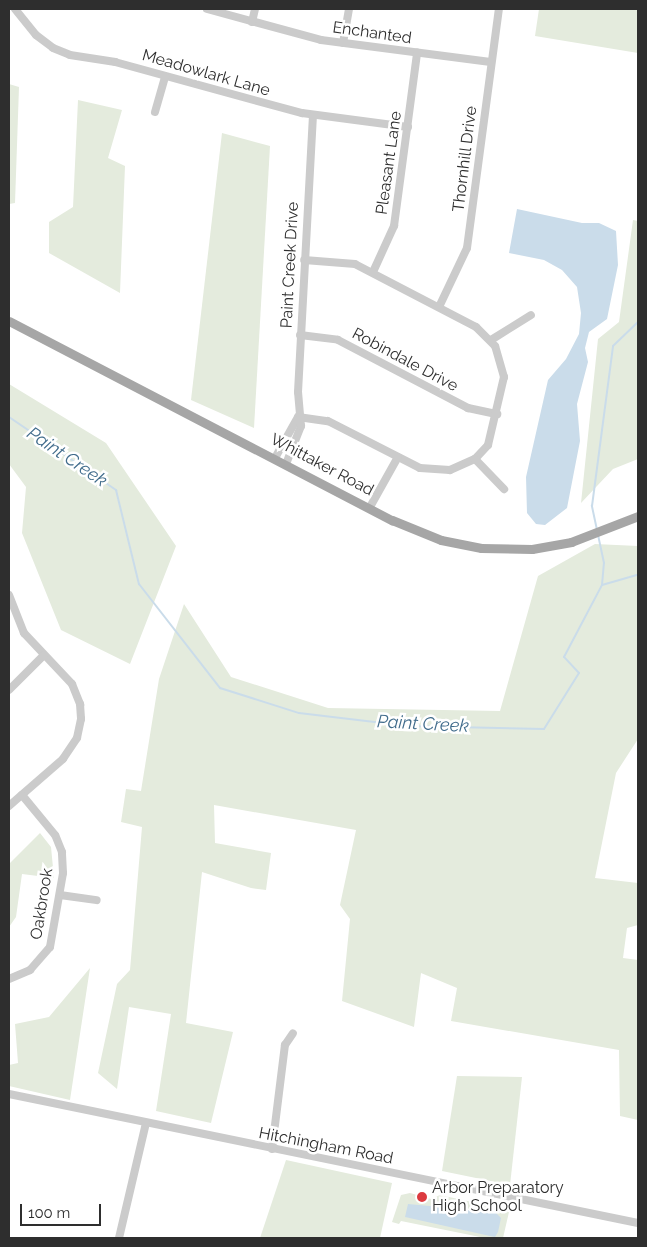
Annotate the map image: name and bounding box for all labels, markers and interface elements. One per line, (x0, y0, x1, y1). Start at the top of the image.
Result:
street label: Enchanted (331, 18, 413, 48)
street label: Meadowlark Lane (140, 46, 272, 100)
street label: Thornhill Drive (449, 105, 481, 213)
street label: Pleasant Lane (372, 110, 406, 216)
street label: Paint Creek Drive (277, 201, 303, 329)
street label: Robindale Drive (349, 324, 461, 396)
water label: Paint Creek (23, 422, 111, 492)
street label: Whittaker Road (267, 430, 377, 500)
water label: Paint Creek (376, 711, 470, 737)
street label: Oakbrook (27, 867, 57, 941)
street label: Hitchingham Road (257, 1124, 395, 1168)
place label: Arbor Preparatory High School (432, 1178, 564, 1216)
marker: Arbor Preparatory High School (416, 1191, 428, 1203)
scale bar (22, 1194, 104, 1226)
text: 100 m (28, 1204, 70, 1222)

